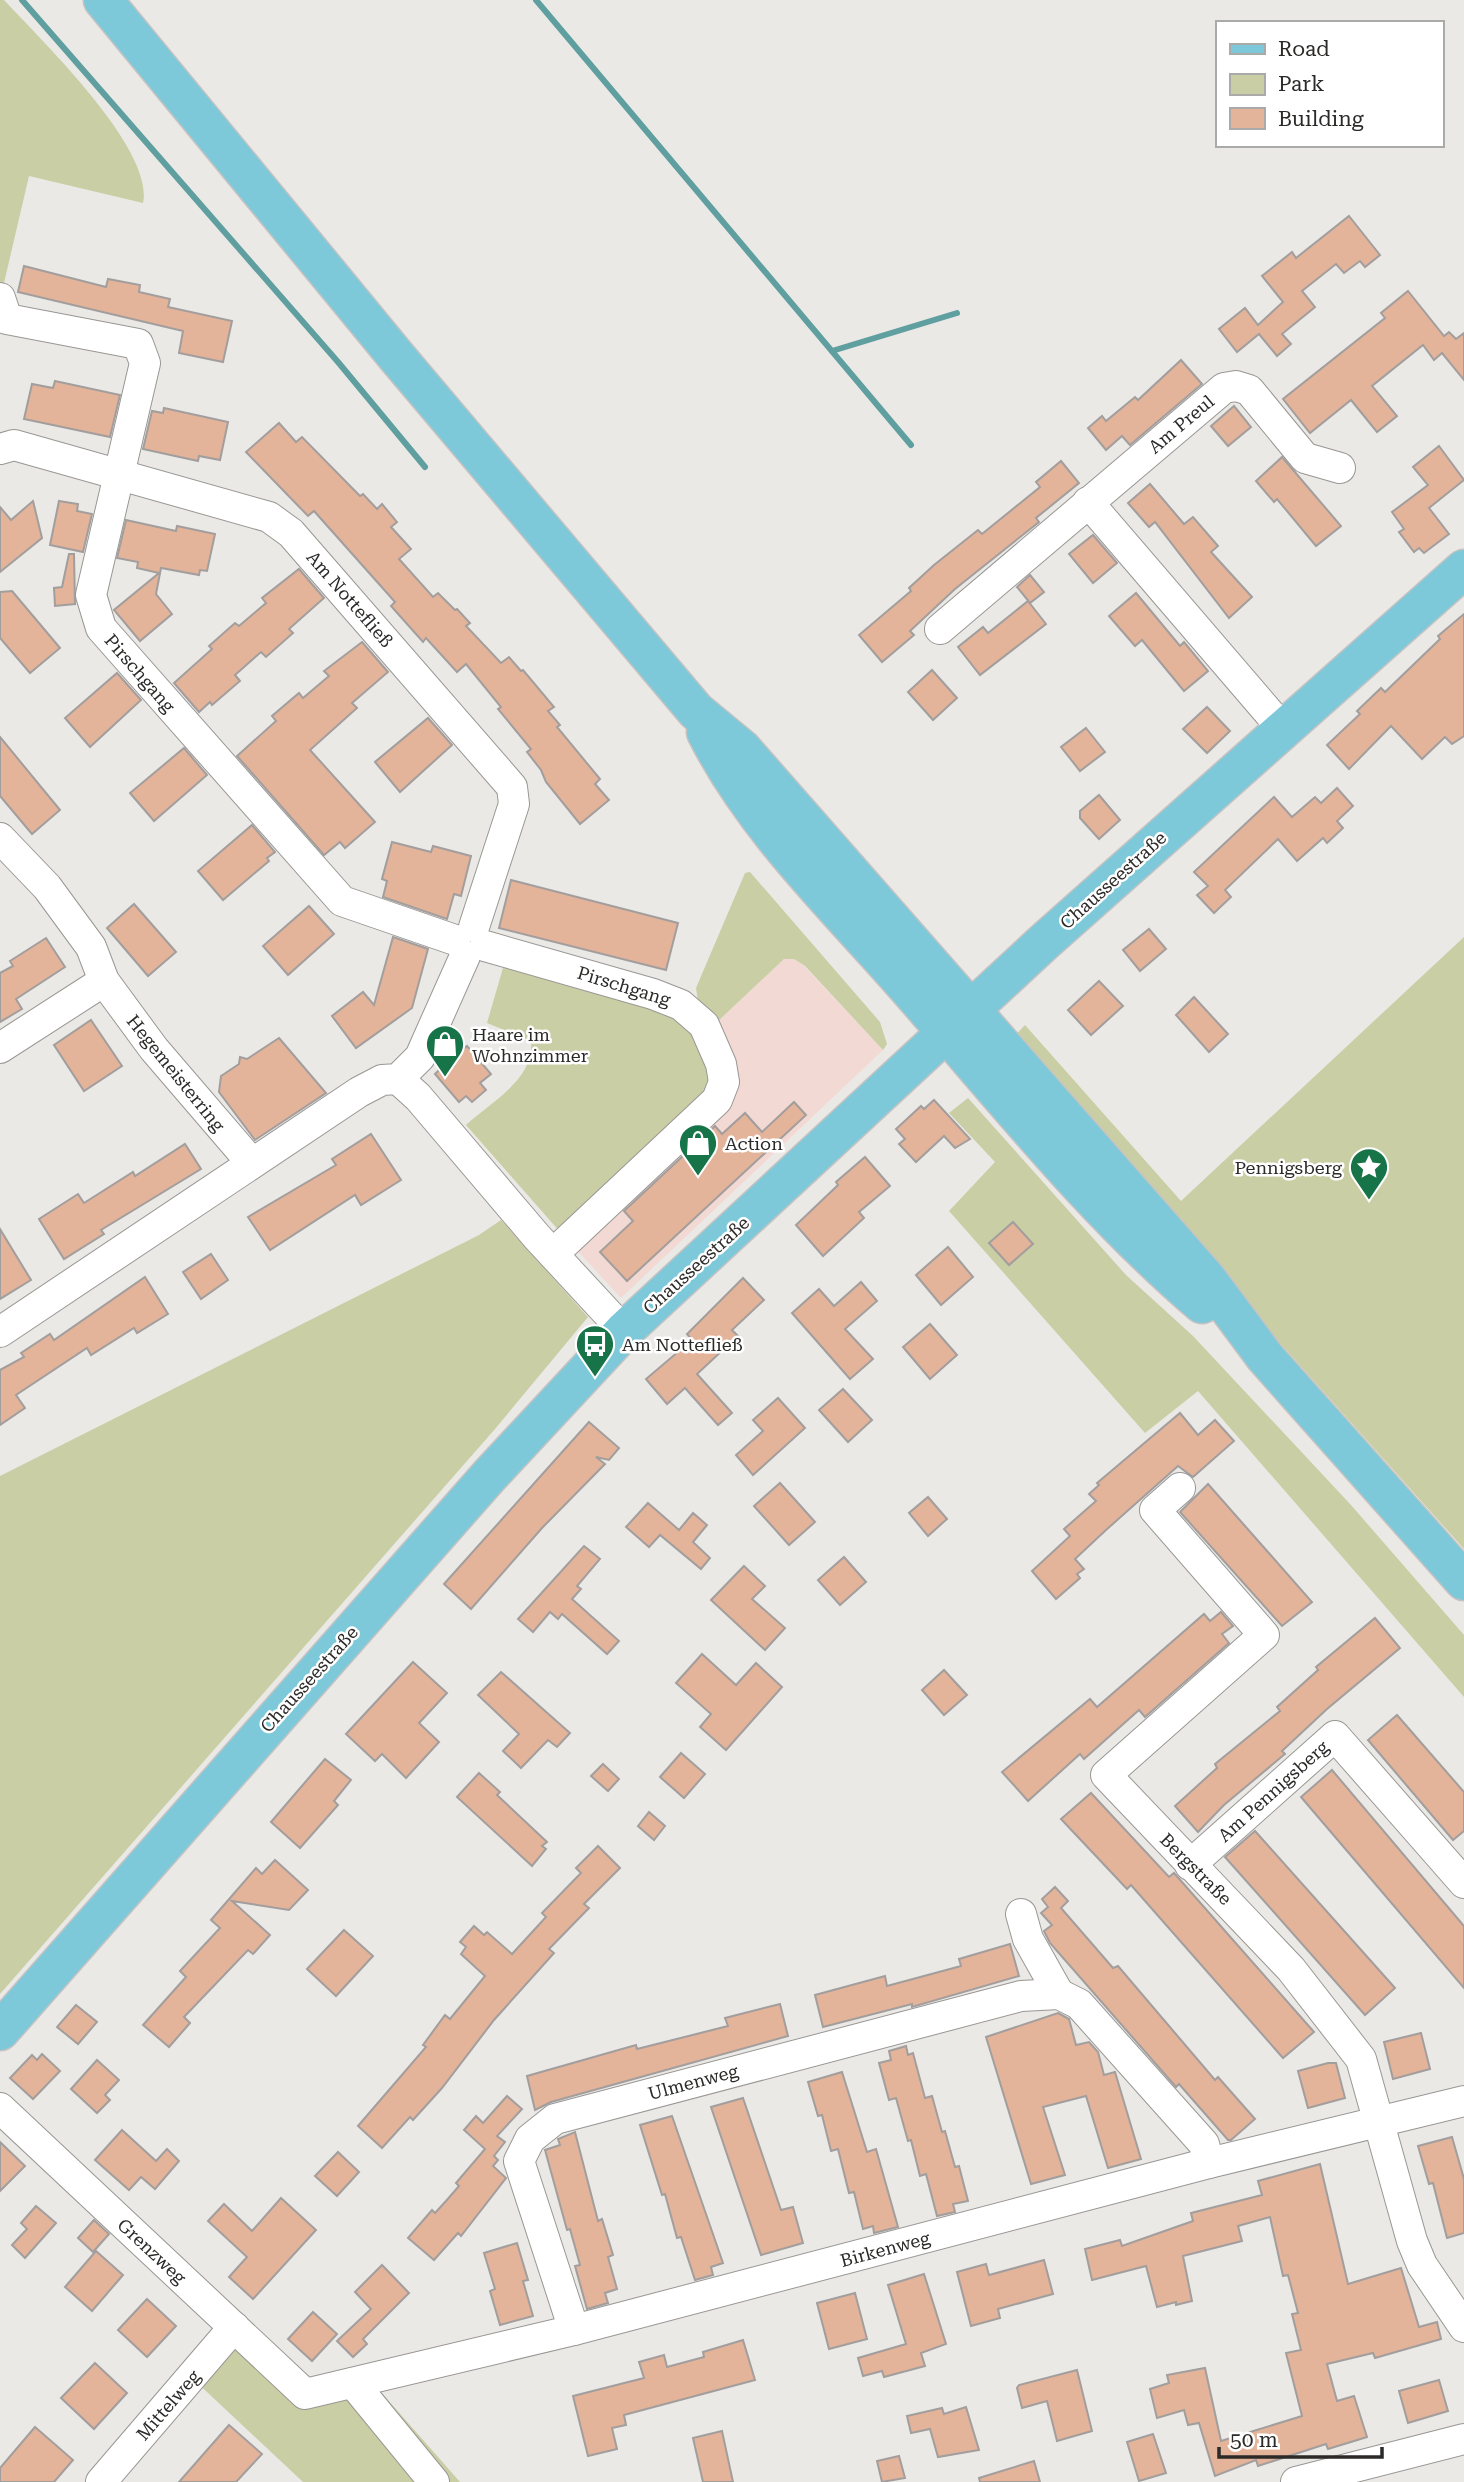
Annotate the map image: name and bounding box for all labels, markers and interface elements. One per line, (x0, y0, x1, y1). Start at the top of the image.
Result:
legend (1216, 21, 1443, 147)
text: Road (1278, 37, 1330, 61)
text: Park (1278, 72, 1324, 96)
text: Building (1278, 107, 1364, 131)
street label: Am Preul (1144, 390, 1218, 457)
street label: Am Nottefließ (302, 547, 398, 651)
street label: Pirschgang (100, 630, 180, 717)
street label: Chausseestraße (1056, 827, 1170, 933)
street label: Pirschgang (575, 962, 674, 1010)
street label: Hegemeisterring (123, 1011, 230, 1136)
shop icon: Haare im Wohnzimmer (424, 1023, 466, 1078)
place label: Haare im Wohnzimmer (472, 1024, 588, 1066)
shop icon: Action (677, 1122, 719, 1177)
place label: Action (725, 1133, 783, 1154)
place icon: Pennigsberg (1348, 1146, 1390, 1201)
place label: Pennigsberg (1234, 1157, 1343, 1178)
street label: Chausseestraße (639, 1212, 753, 1318)
bus stop icon: Am Nottefließ (574, 1323, 616, 1378)
place label: Am Nottefließ (622, 1334, 743, 1355)
street label: Chausseestraße (256, 1622, 362, 1736)
street label: Am Pennigsberg (1214, 1735, 1333, 1846)
street label: Bergstraße (1156, 1829, 1236, 1909)
street label: Ulmenweg (646, 2060, 741, 2104)
street label: Grenzweg (113, 2214, 191, 2289)
street label: Birkenweg (838, 2227, 933, 2271)
street label: Mittelweg (132, 2365, 205, 2444)
scale bar (1219, 2416, 1382, 2460)
text: 50 m (1230, 2428, 1278, 2452)

